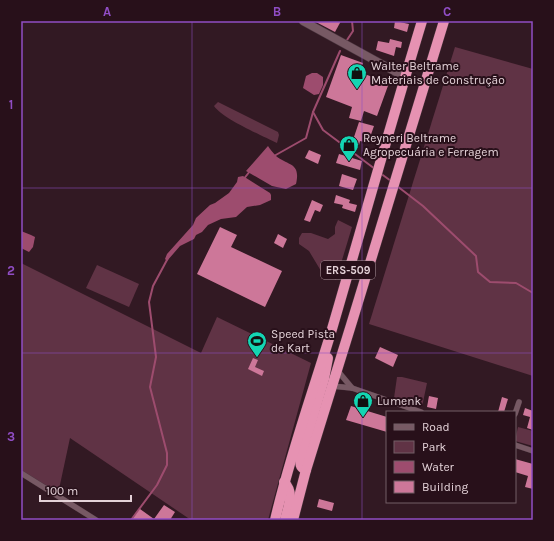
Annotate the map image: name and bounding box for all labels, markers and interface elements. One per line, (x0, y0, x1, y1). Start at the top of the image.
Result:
text: A (103, 4, 111, 19)
text: B (273, 4, 281, 19)
text: C (443, 4, 451, 19)
place label: Walter Beltrame Materiais de Construção (371, 59, 505, 87)
shop icon: Walter Beltrame Materiais de Construção (346, 62, 368, 90)
text: 1 (9, 97, 13, 112)
place label: Reyneri Beltrame Agropecuária e Ferragem (363, 131, 499, 159)
shop icon: Reyneri Beltrame Agropecuária e Ferragem (338, 134, 360, 162)
road number: ERS-509 (321, 261, 375, 279)
text: 2 (7, 263, 15, 278)
place label: Speed Pista de Kart (271, 327, 335, 355)
sports icon: Speed Pista de Kart (246, 330, 268, 358)
shop icon: Lumenk (352, 390, 374, 418)
place label: Lumenk (377, 394, 422, 408)
legend (386, 411, 516, 503)
text: Road (422, 420, 450, 434)
text: 3 (7, 429, 15, 444)
text: Park (422, 440, 447, 454)
text: Water (422, 460, 455, 474)
scale bar (40, 477, 131, 503)
text: Building (422, 480, 469, 494)
text: 100 m (46, 484, 78, 498)

